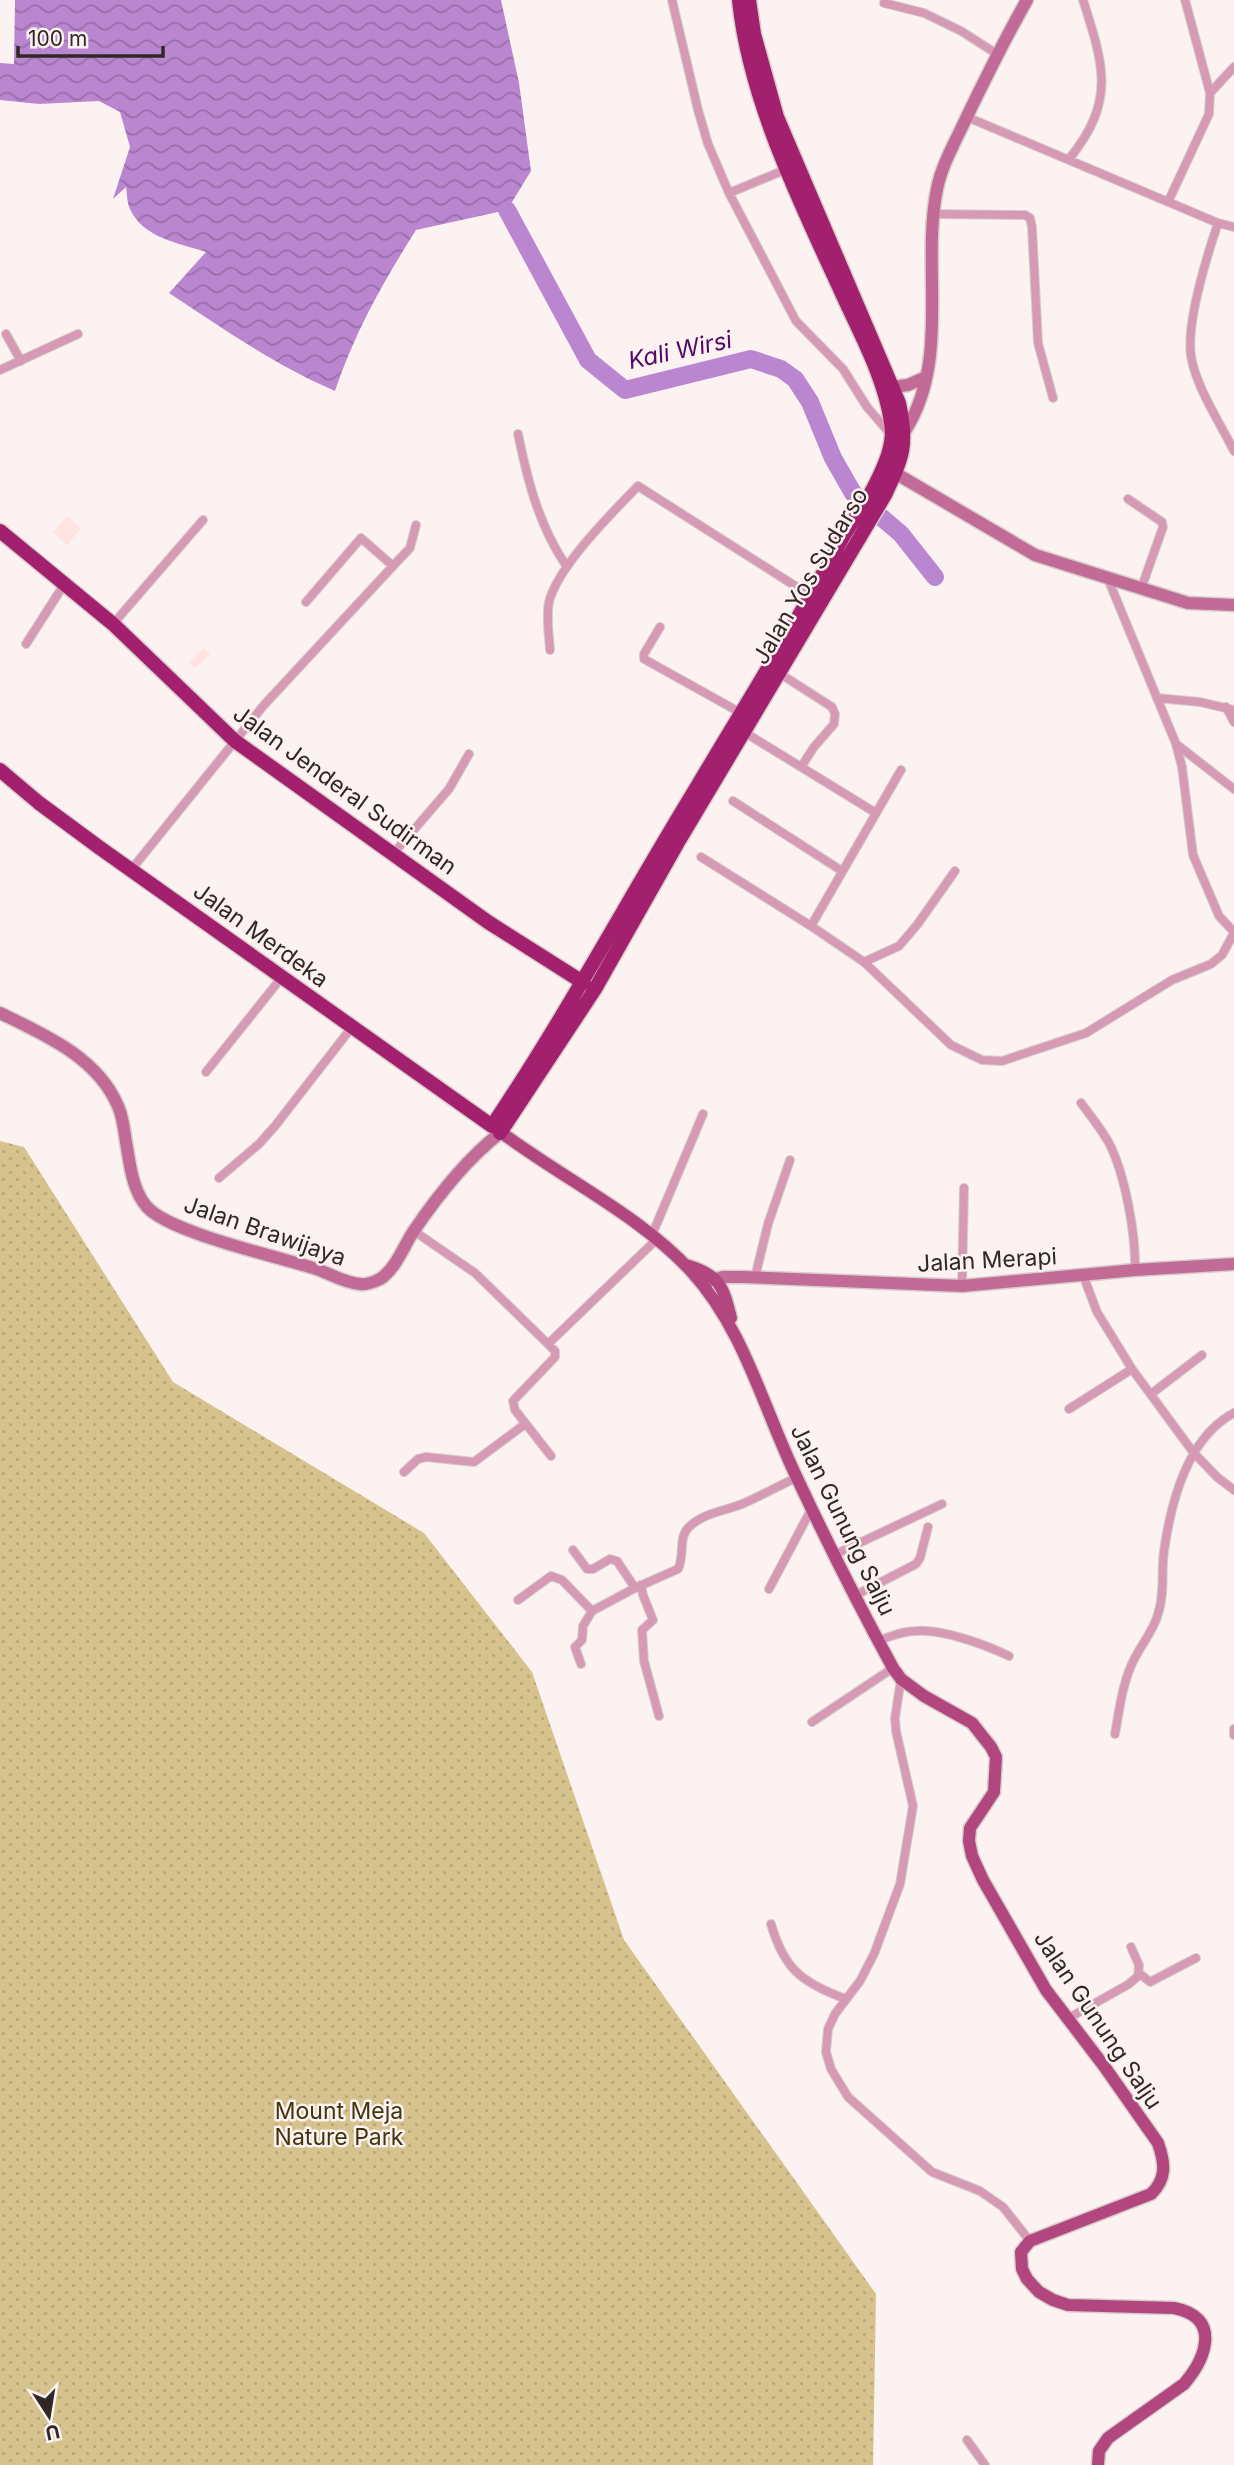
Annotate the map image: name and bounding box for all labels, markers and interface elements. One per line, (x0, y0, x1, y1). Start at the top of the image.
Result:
scale bar (18, 14, 163, 58)
text: 100 m (28, 26, 87, 51)
water label: Kali Wirsi (625, 325, 736, 375)
street label: Jalan Yos Sudarso (746, 483, 874, 669)
street label: Jalan Jenderal Sudirman (228, 699, 462, 881)
street label: Jalan Merdeka (188, 877, 334, 993)
street label: Jalan Brawijaya (180, 1190, 350, 1272)
street label: Jalan Merapi (916, 1242, 1058, 1278)
street label: Jalan Gunung Salju (785, 1420, 901, 1620)
street label: Jalan Gunung Salju (1028, 1925, 1168, 2115)
park label: Mount Meja Nature Park (275, 2097, 404, 2151)
north arrow (14, 2381, 84, 2451)
text: U (43, 2419, 62, 2445)

